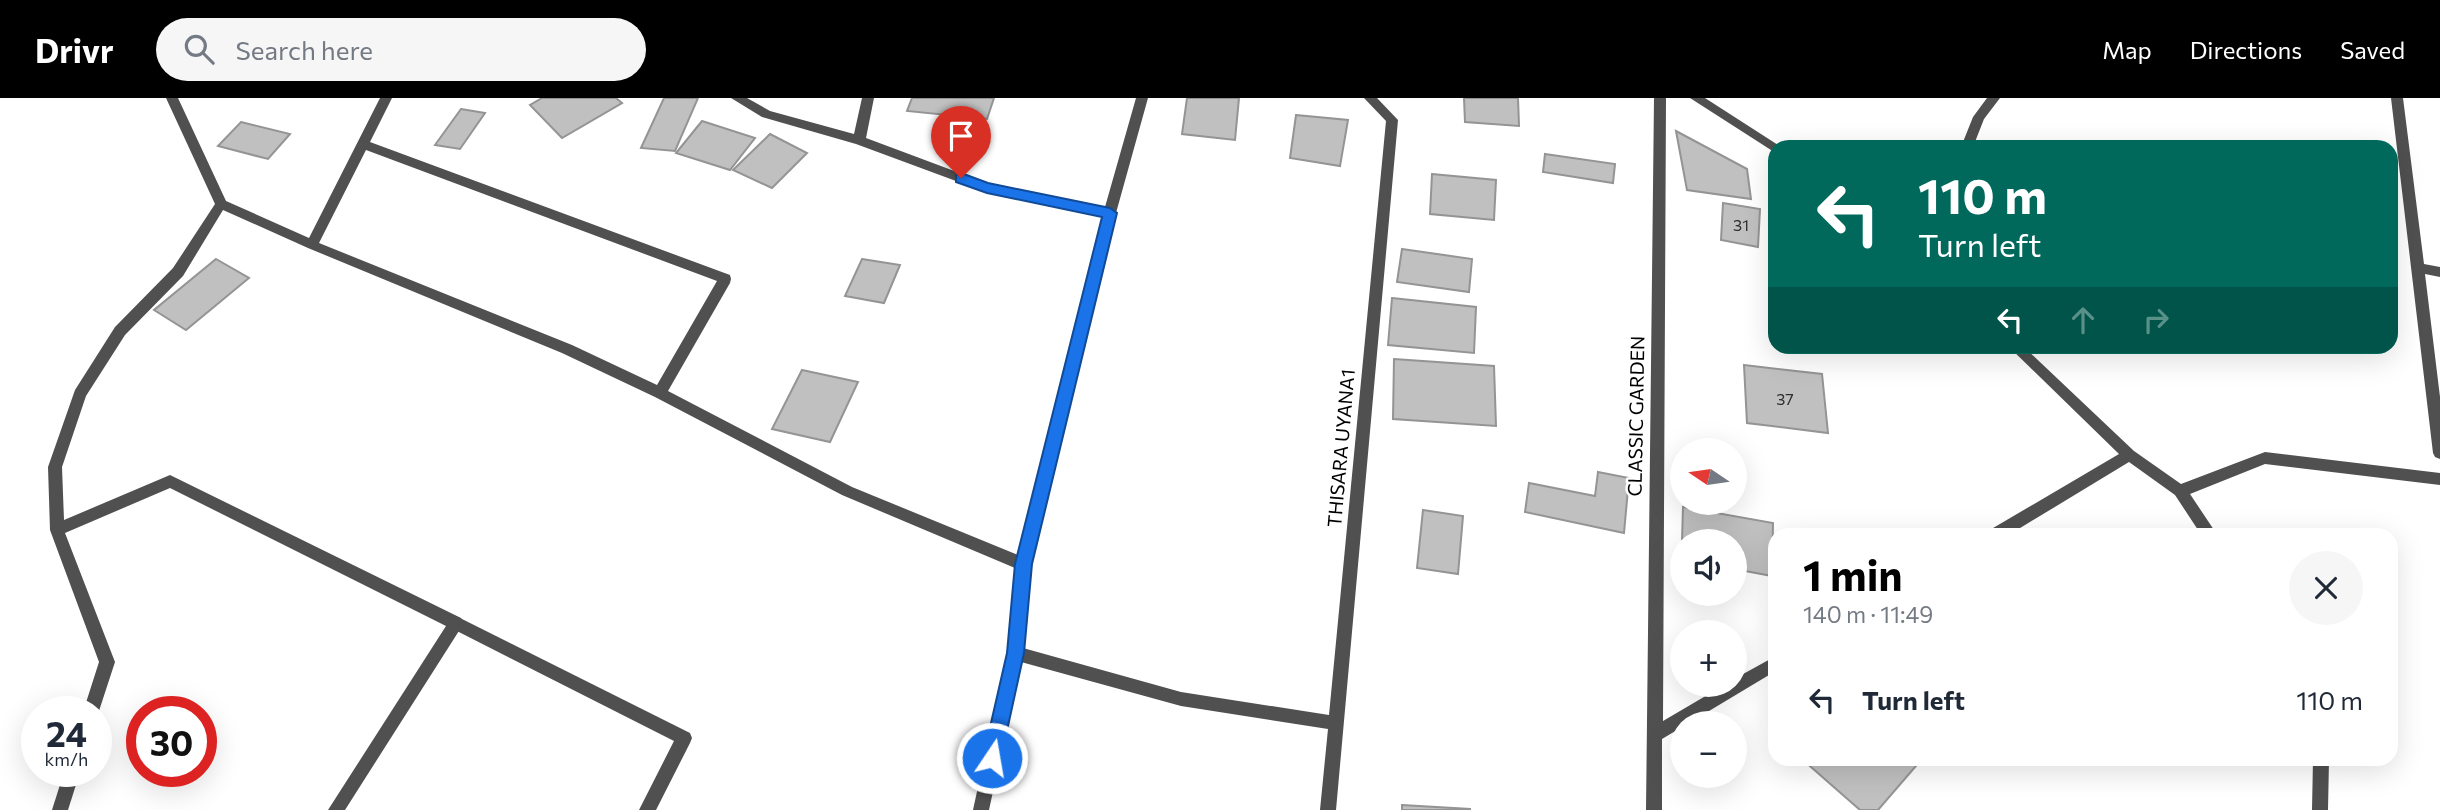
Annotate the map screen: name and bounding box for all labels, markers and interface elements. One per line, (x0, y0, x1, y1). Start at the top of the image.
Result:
search box (156, 18, 646, 81)
text: Drivr (35, 29, 114, 70)
icon: search (180, 30, 218, 68)
text: Search here (236, 34, 373, 65)
text: Map (2102, 35, 2152, 64)
text: Directions (2190, 35, 2302, 64)
text: Saved (2340, 35, 2405, 64)
pin (931, 106, 991, 178)
icon: arrive (942, 117, 980, 155)
text: 110 m (1918, 164, 2047, 224)
icon: left (1803, 168, 1894, 259)
house number: 31 (1733, 215, 1749, 234)
text: Turn left (1918, 224, 2042, 264)
icon: left (1991, 301, 2029, 339)
icon: ahead (2064, 301, 2102, 339)
icon: right (2137, 301, 2175, 339)
street label: CLASSIC GARDEN (1623, 335, 1648, 496)
street label: THISARA UYANA1 (1322, 368, 1359, 528)
house number: 37 (1776, 389, 1794, 408)
north arrow (1670, 438, 1746, 514)
map controls (1670, 438, 1747, 788)
button: sound (1670, 529, 1747, 606)
text: 1 min (1803, 548, 1903, 600)
button: close (2289, 551, 2363, 625)
text: 140 m · 11:49 (1803, 600, 1933, 628)
button: + (1670, 620, 1747, 697)
icon: left (1803, 681, 1841, 719)
text: Turn left (1862, 684, 1965, 715)
text: 110 m (2296, 684, 2363, 715)
speed limit sign: 30 (126, 696, 217, 787)
text: 24 (46, 711, 87, 754)
button: − (1670, 711, 1747, 788)
position arrow (955, 721, 1029, 795)
text: km/h (45, 748, 88, 770)

